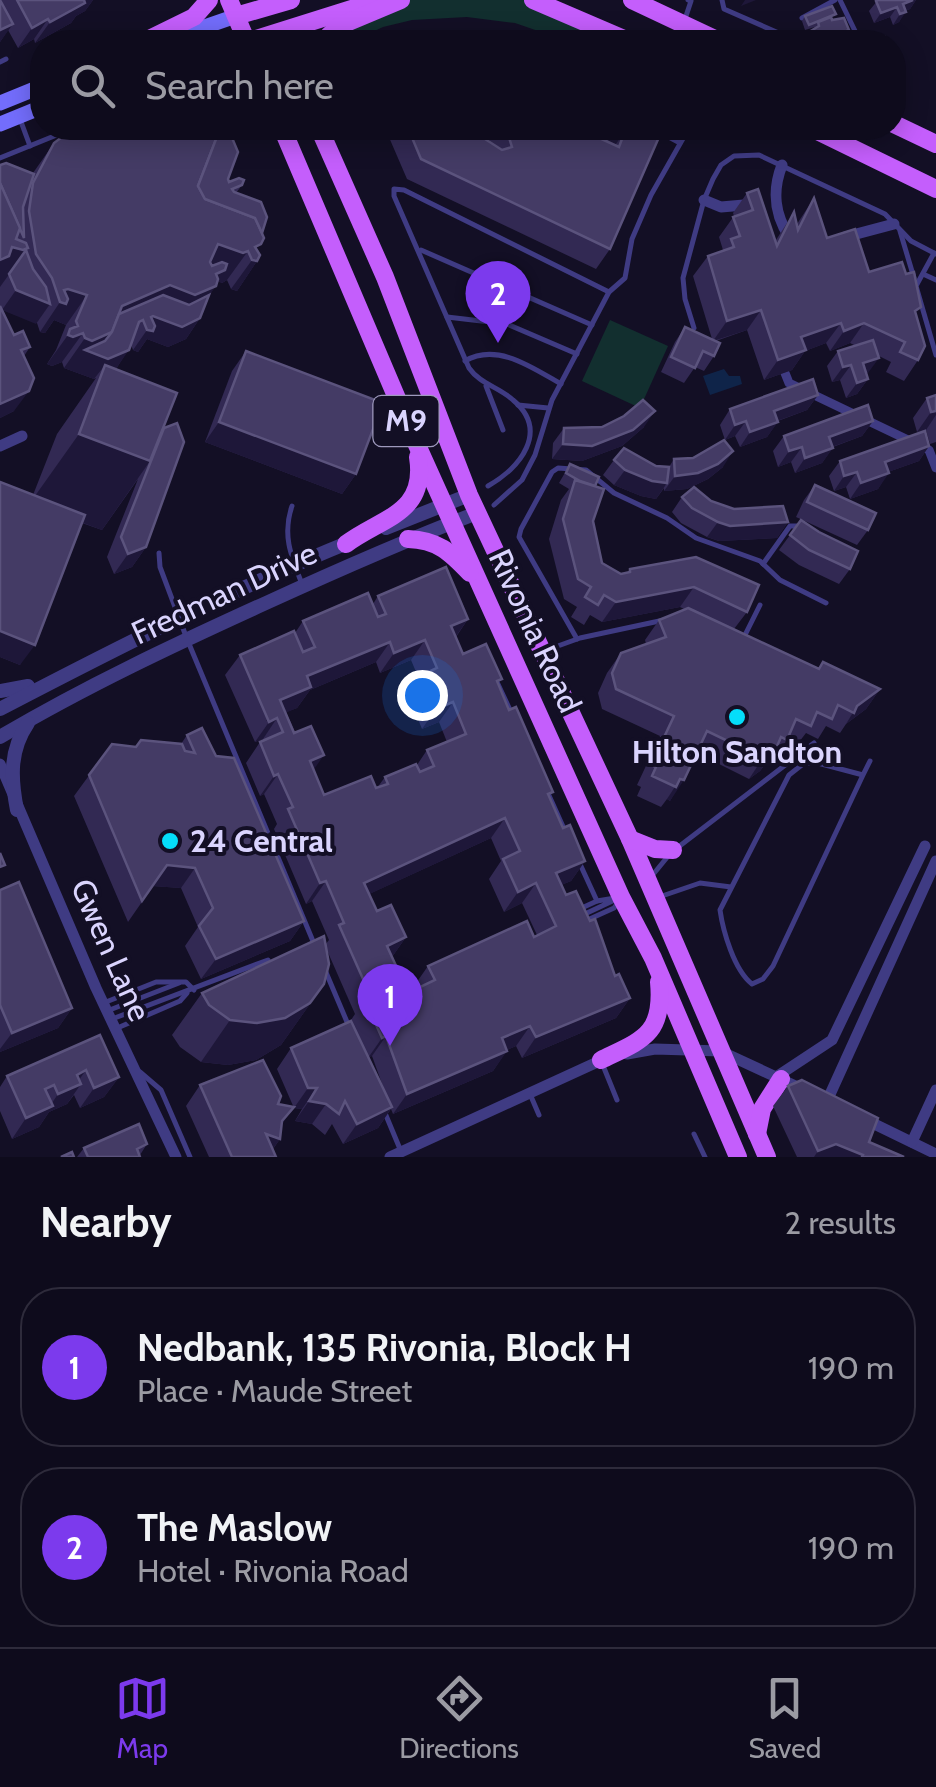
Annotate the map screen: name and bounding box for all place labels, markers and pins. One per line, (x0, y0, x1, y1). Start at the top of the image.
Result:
pin: 2 (466, 260, 530, 343)
marker: Hilton Sandton (726, 706, 748, 728)
place label: Hilton Sandton (632, 732, 842, 771)
place label: 24 Central (190, 821, 333, 860)
marker: 24 Central (159, 830, 181, 852)
pin: 1 (358, 964, 422, 1046)

